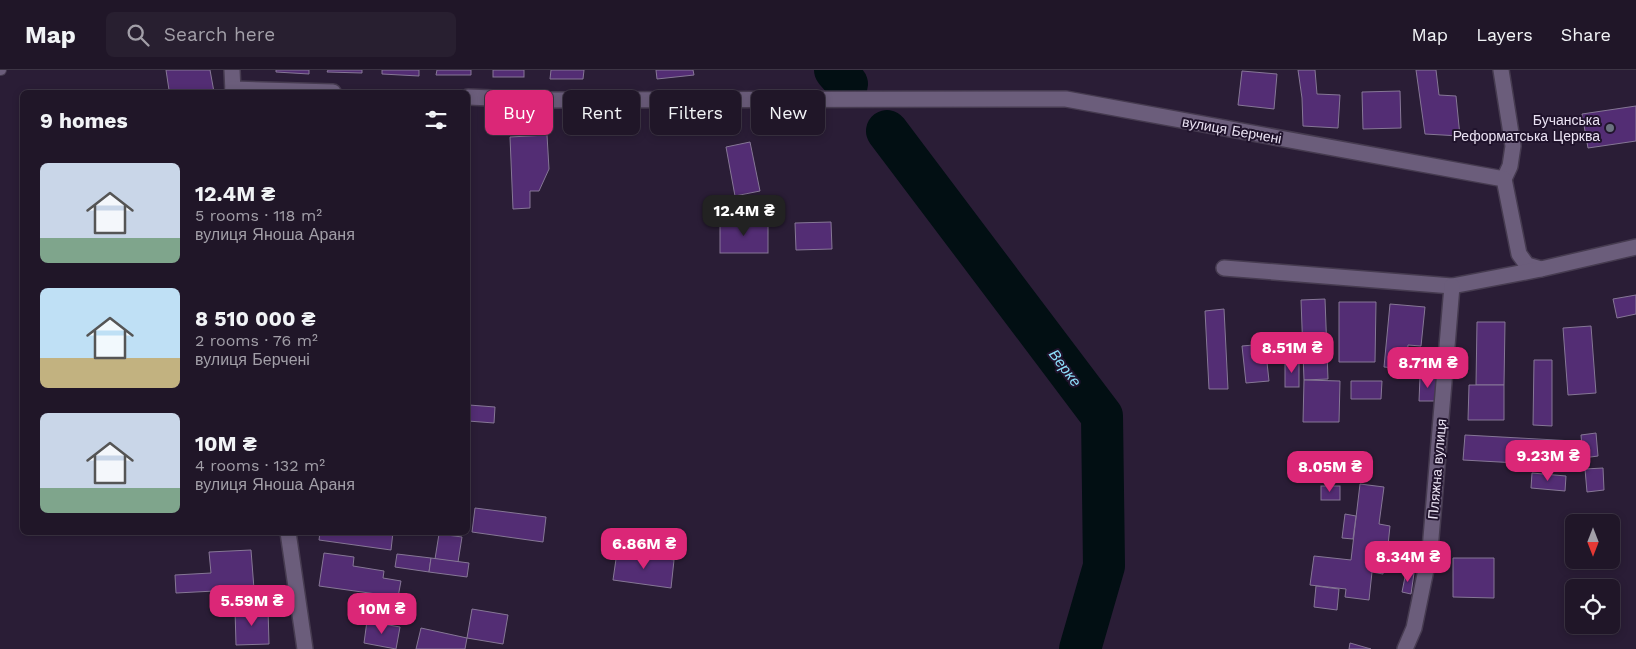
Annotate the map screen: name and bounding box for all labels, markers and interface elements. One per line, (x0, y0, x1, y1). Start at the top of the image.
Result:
search box (106, 12, 456, 57)
text: Map (25, 21, 76, 49)
icon: search (124, 21, 152, 49)
text: Search here (164, 23, 275, 46)
text: Map (1411, 24, 1448, 45)
text: Layers (1476, 24, 1533, 45)
text: Share (1561, 24, 1611, 45)
chip: Buy (485, 90, 553, 135)
chip: Rent (563, 90, 640, 135)
chip: Filters (650, 90, 741, 135)
chip: New (751, 90, 825, 135)
icon: filters (422, 106, 450, 134)
text: 9 homes (40, 108, 128, 133)
place label: Бучанська Реформатська Церква (1453, 112, 1600, 144)
street label: вулиця Берчені (1181, 113, 1283, 147)
marker: Бучанська Реформатська Церква (1604, 122, 1616, 134)
text: 12.4M ₴ (195, 181, 275, 206)
icon: home (80, 183, 140, 243)
pin: 12.4M ₴ (698, 194, 790, 237)
text: 12.4M ₴ (713, 201, 775, 220)
text: 5 rooms · 118 m² (195, 206, 322, 225)
text: вулиця Яноша Араня (195, 225, 355, 244)
text: 8 510 000 ₴ (195, 306, 316, 331)
icon: home (80, 308, 140, 368)
text: 2 rooms · 76 m² (195, 331, 318, 350)
pin: 8.51M ₴ (1246, 332, 1338, 374)
text: 8.51M ₴ (1262, 338, 1322, 357)
water label: Верке (1045, 346, 1085, 390)
pin: 8.71M ₴ (1382, 346, 1474, 389)
text: вулиця Берчені (195, 350, 310, 369)
text: 8.71M ₴ (1398, 353, 1458, 372)
street label: Пляжна вулиця (1425, 418, 1449, 520)
text: 10M ₴ (195, 431, 257, 456)
icon: home (80, 433, 140, 493)
pin: 9.23M ₴ (1502, 440, 1594, 482)
text: 9.23M ₴ (1516, 446, 1580, 465)
pin: 8.05M ₴ (1284, 450, 1376, 493)
text: 4 rooms · 132 m² (195, 456, 325, 475)
text: 8.05M ₴ (1298, 457, 1362, 476)
text: вулиця Яноша Араня (195, 475, 355, 494)
north arrow (1565, 514, 1620, 569)
map controls (1565, 514, 1620, 634)
pin: 6.86M ₴ (598, 528, 690, 570)
text: 6.86M ₴ (612, 534, 676, 553)
pin: 8.34M ₴ (1362, 540, 1454, 583)
text: 8.34M ₴ (1376, 547, 1440, 566)
button: locate (1565, 579, 1620, 634)
pin: 5.59M ₴ (206, 584, 298, 627)
text: 5.59M ₴ (221, 591, 283, 610)
pin: 10M ₴ (347, 592, 417, 635)
text: 10M ₴ (358, 599, 406, 618)

